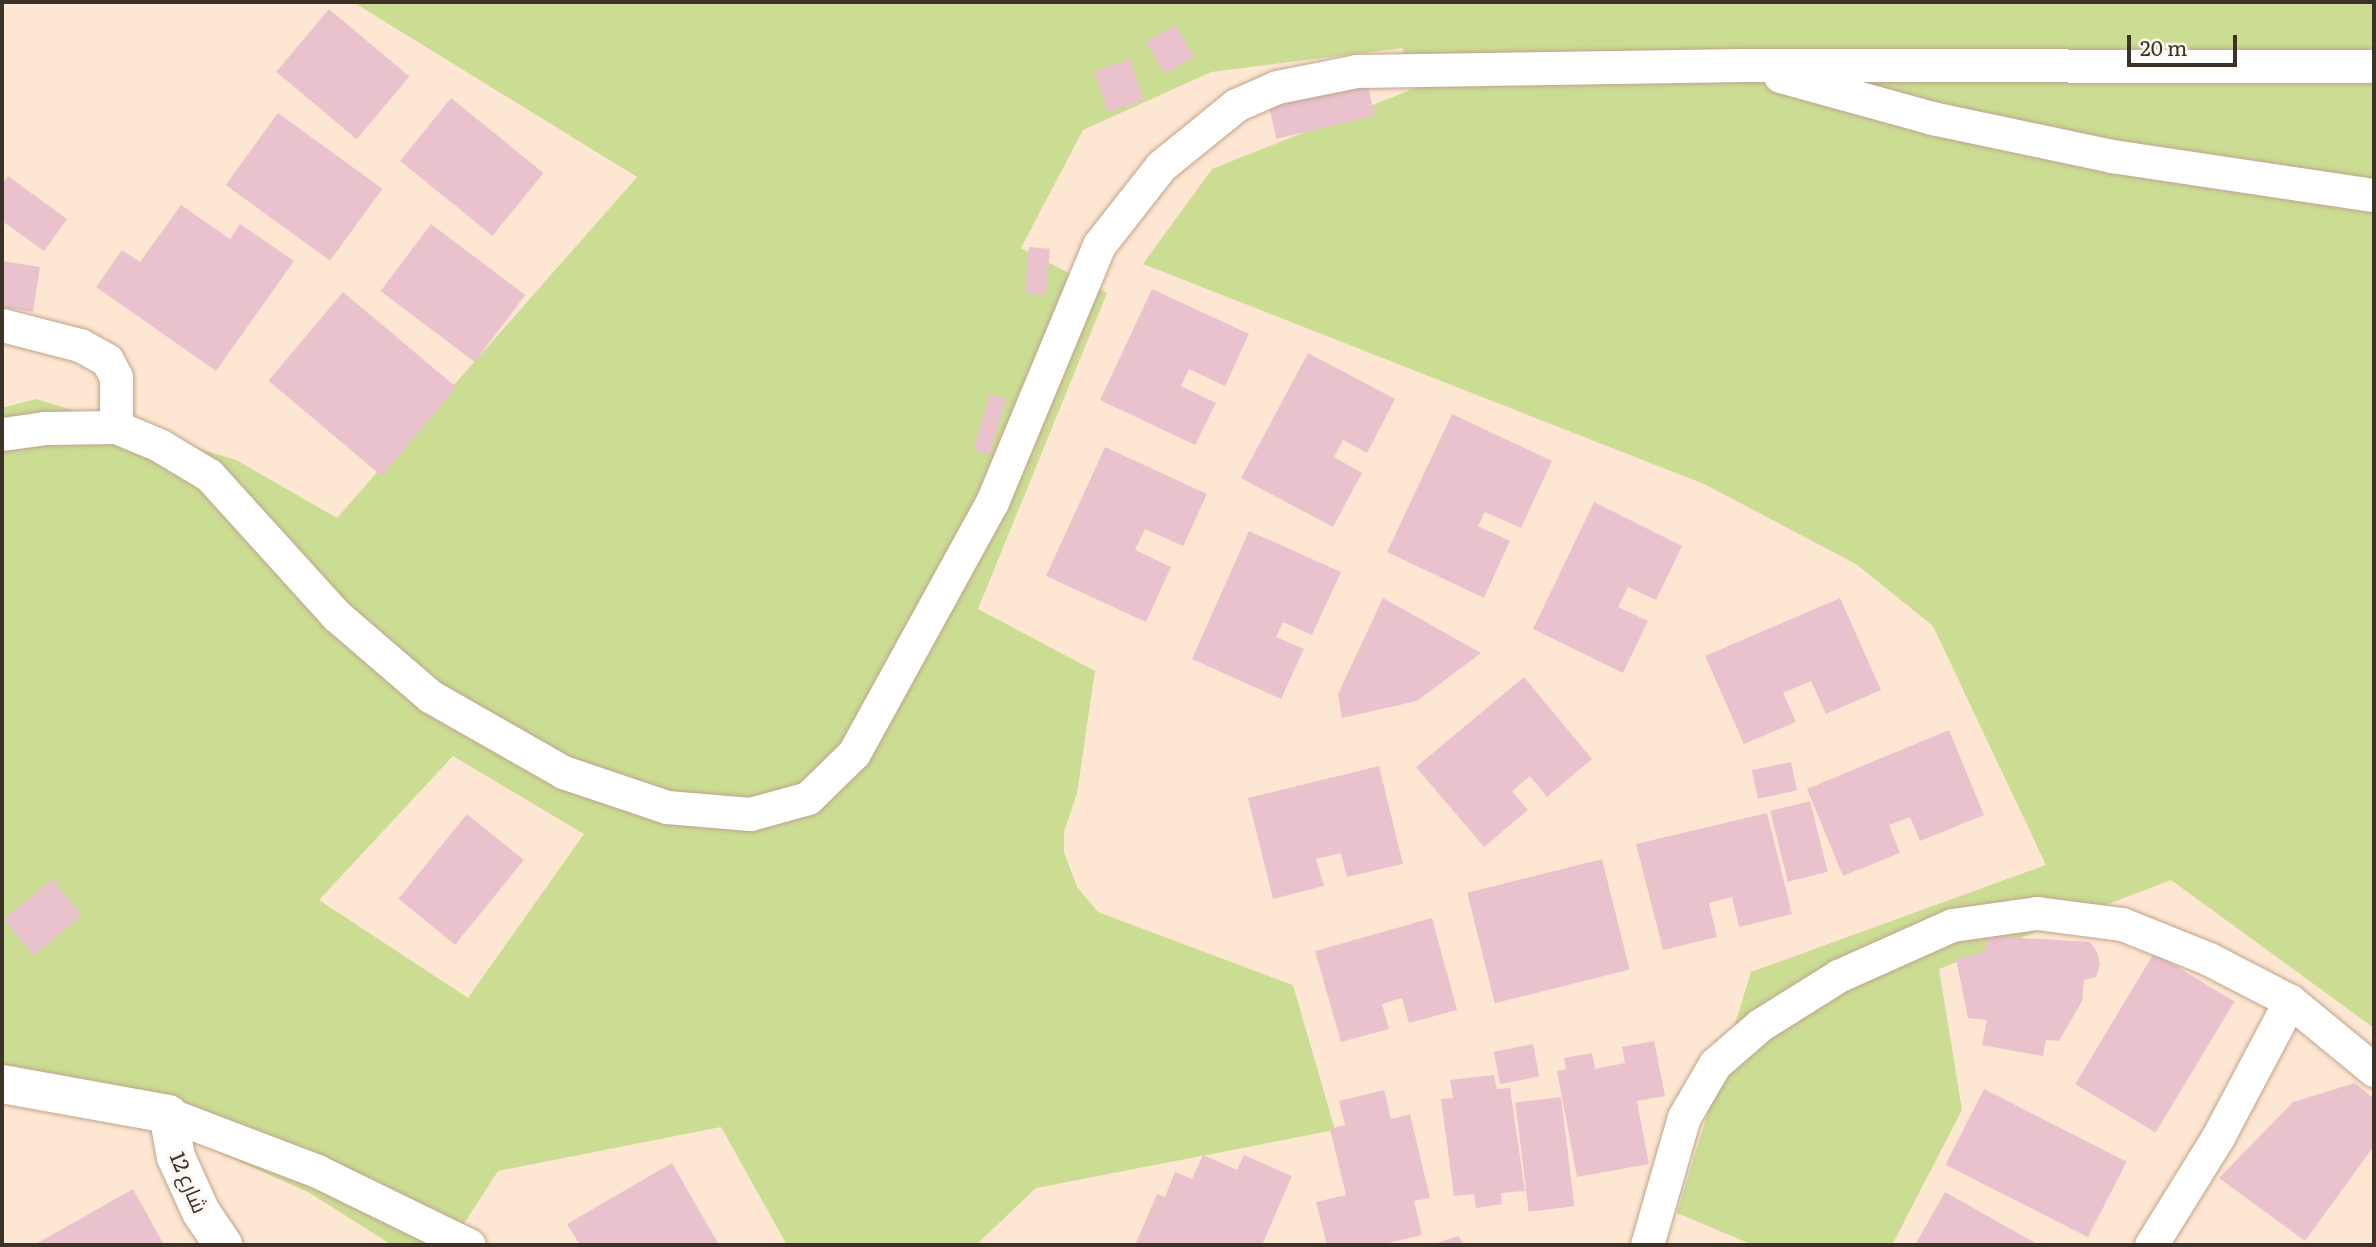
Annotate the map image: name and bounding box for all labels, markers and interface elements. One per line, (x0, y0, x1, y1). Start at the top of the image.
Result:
scale bar (2131, 21, 2241, 65)
text: 20 m (2140, 31, 2187, 62)
street label: شارع 12 (166, 1148, 214, 1216)

